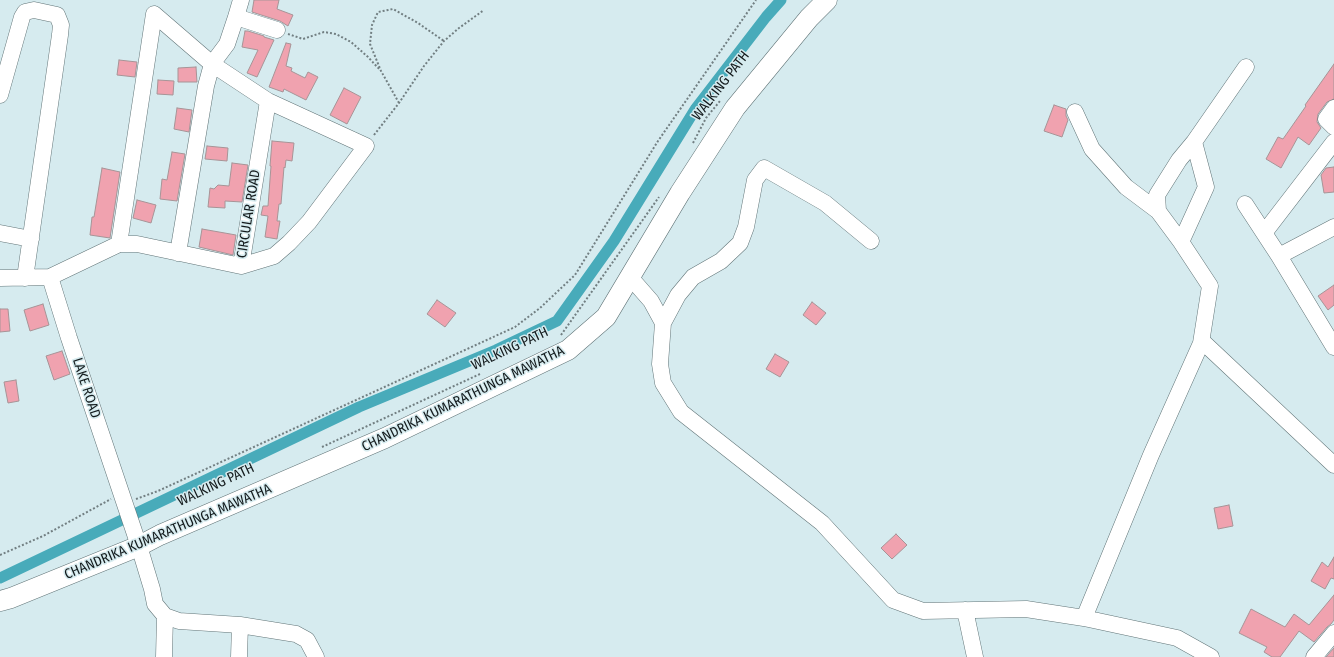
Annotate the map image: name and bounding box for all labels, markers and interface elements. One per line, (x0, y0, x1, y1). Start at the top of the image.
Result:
street label: WALKING PATH (689, 48, 753, 124)
street label: CIRCULAR ROAD (234, 168, 264, 260)
street label: WALKING PATH (469, 324, 551, 374)
street label: CHANDRIKA KUMARATHUNGA MAWATHA (359, 343, 567, 455)
street label: LAKE ROAD (68, 356, 104, 420)
street label: WALKING PATH (175, 460, 257, 510)
street label: CHANDRIKA KUMARATHUNGA MAWATHA (62, 481, 274, 583)

